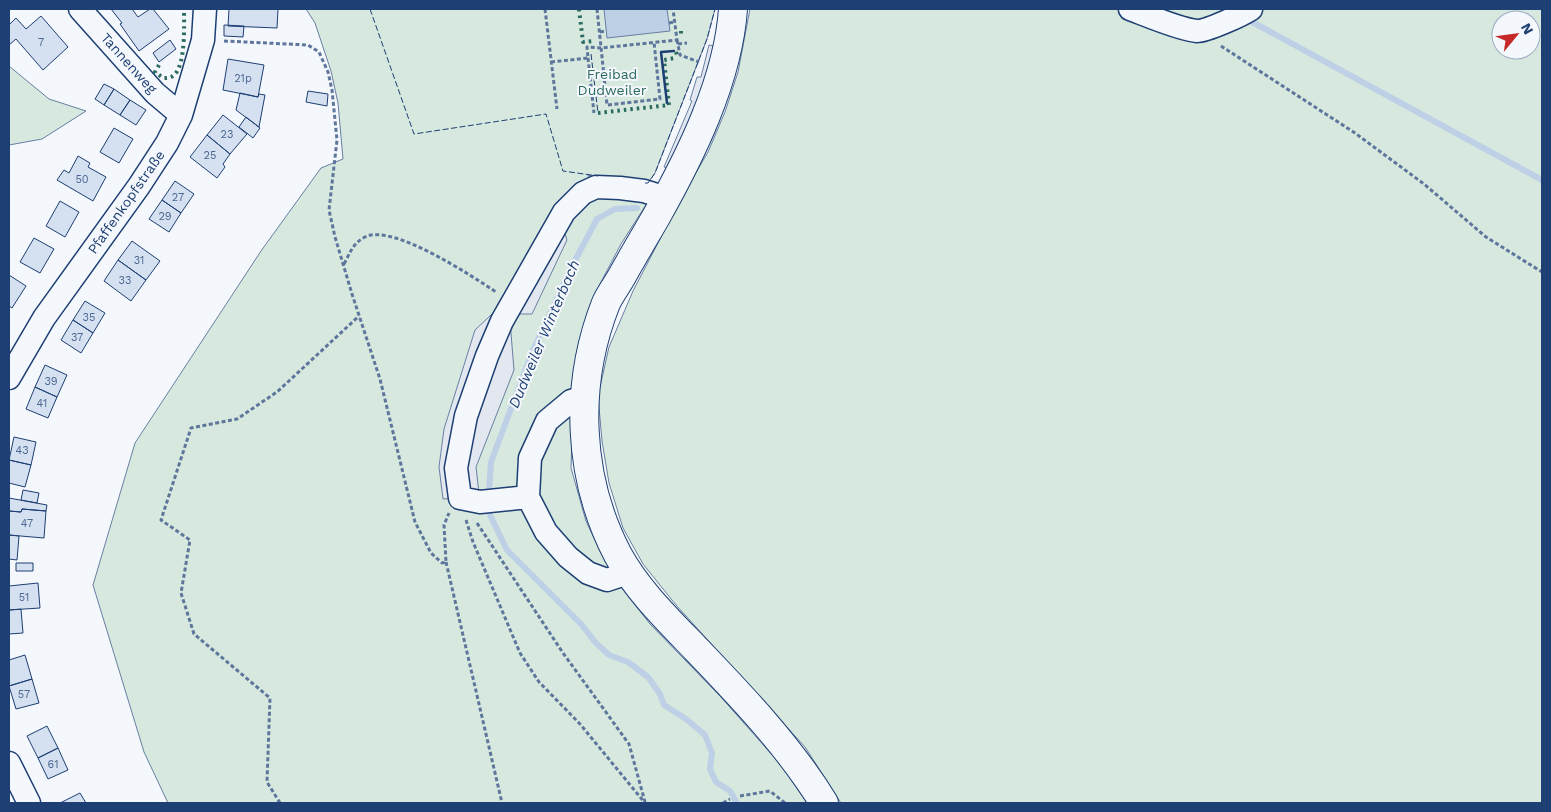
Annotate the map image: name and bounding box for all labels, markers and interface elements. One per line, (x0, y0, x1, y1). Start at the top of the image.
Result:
north arrow (1491, 10, 1541, 60)
text: N (1518, 20, 1537, 37)
street label: Tannenweg (98, 29, 161, 97)
house number: 7 (38, 36, 44, 49)
park label: Freibad Dudweiler (578, 66, 647, 98)
house number: 21p (234, 72, 252, 85)
house number: 23 (221, 128, 233, 141)
street label: Pfaffenkopfstraße (84, 147, 168, 257)
house number: 25 (204, 149, 216, 162)
house number: 50 (75, 173, 89, 186)
house number: 27 (172, 191, 184, 204)
house number: 29 (158, 210, 172, 223)
house number: 31 (134, 254, 144, 267)
water label: Dudweiler Winterbach (505, 257, 583, 411)
house number: 33 (119, 274, 131, 287)
house number: 35 (83, 311, 95, 324)
house number: 37 (71, 331, 83, 344)
house number: 39 (44, 375, 58, 388)
house number: 41 (37, 397, 47, 410)
house number: 43 (15, 444, 29, 457)
house number: 47 (21, 517, 33, 530)
house number: 51 (19, 591, 29, 604)
house number: 57 (18, 688, 30, 701)
house number: 61 (48, 758, 58, 771)

